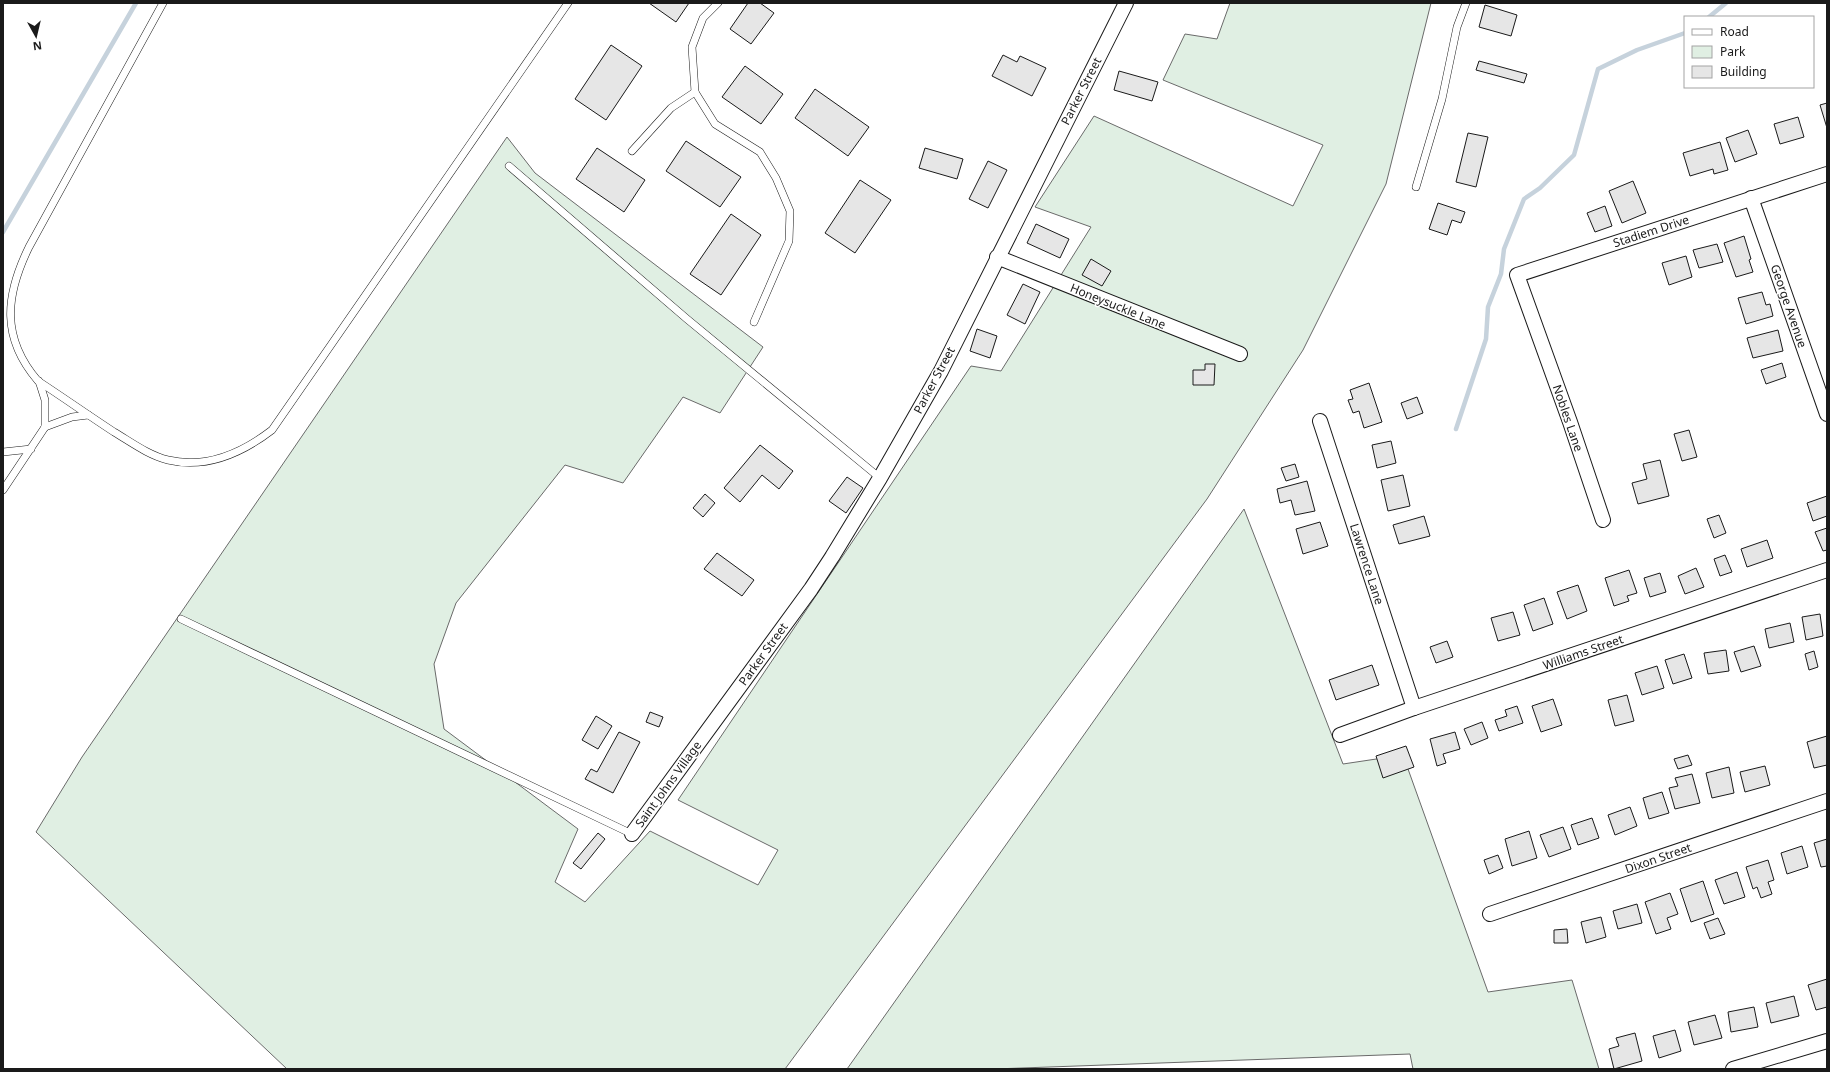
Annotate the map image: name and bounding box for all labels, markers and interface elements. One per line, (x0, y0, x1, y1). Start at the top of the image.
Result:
north arrow (16, 16, 56, 56)
legend (1684, 16, 1814, 88)
text: Road (1720, 23, 1749, 40)
text: N (32, 38, 43, 54)
text: Park (1720, 43, 1746, 60)
street label: Parker Street (1057, 54, 1106, 128)
text: Building (1720, 63, 1767, 80)
street label: Stadiem Drive (1611, 211, 1691, 251)
street label: George Avenue (1767, 262, 1811, 350)
street label: Honeysuckle Lane (1068, 279, 1169, 333)
street label: Parker Street (909, 343, 959, 417)
street label: Nobles Lane (1549, 382, 1587, 454)
street label: Lawrence Lane (1346, 521, 1388, 607)
street label: Parker Street (734, 619, 792, 689)
street label: Williams Street (1541, 630, 1626, 674)
street label: Saint Johns Village (631, 737, 705, 831)
street label: Dixon Street (1622, 838, 1694, 877)

